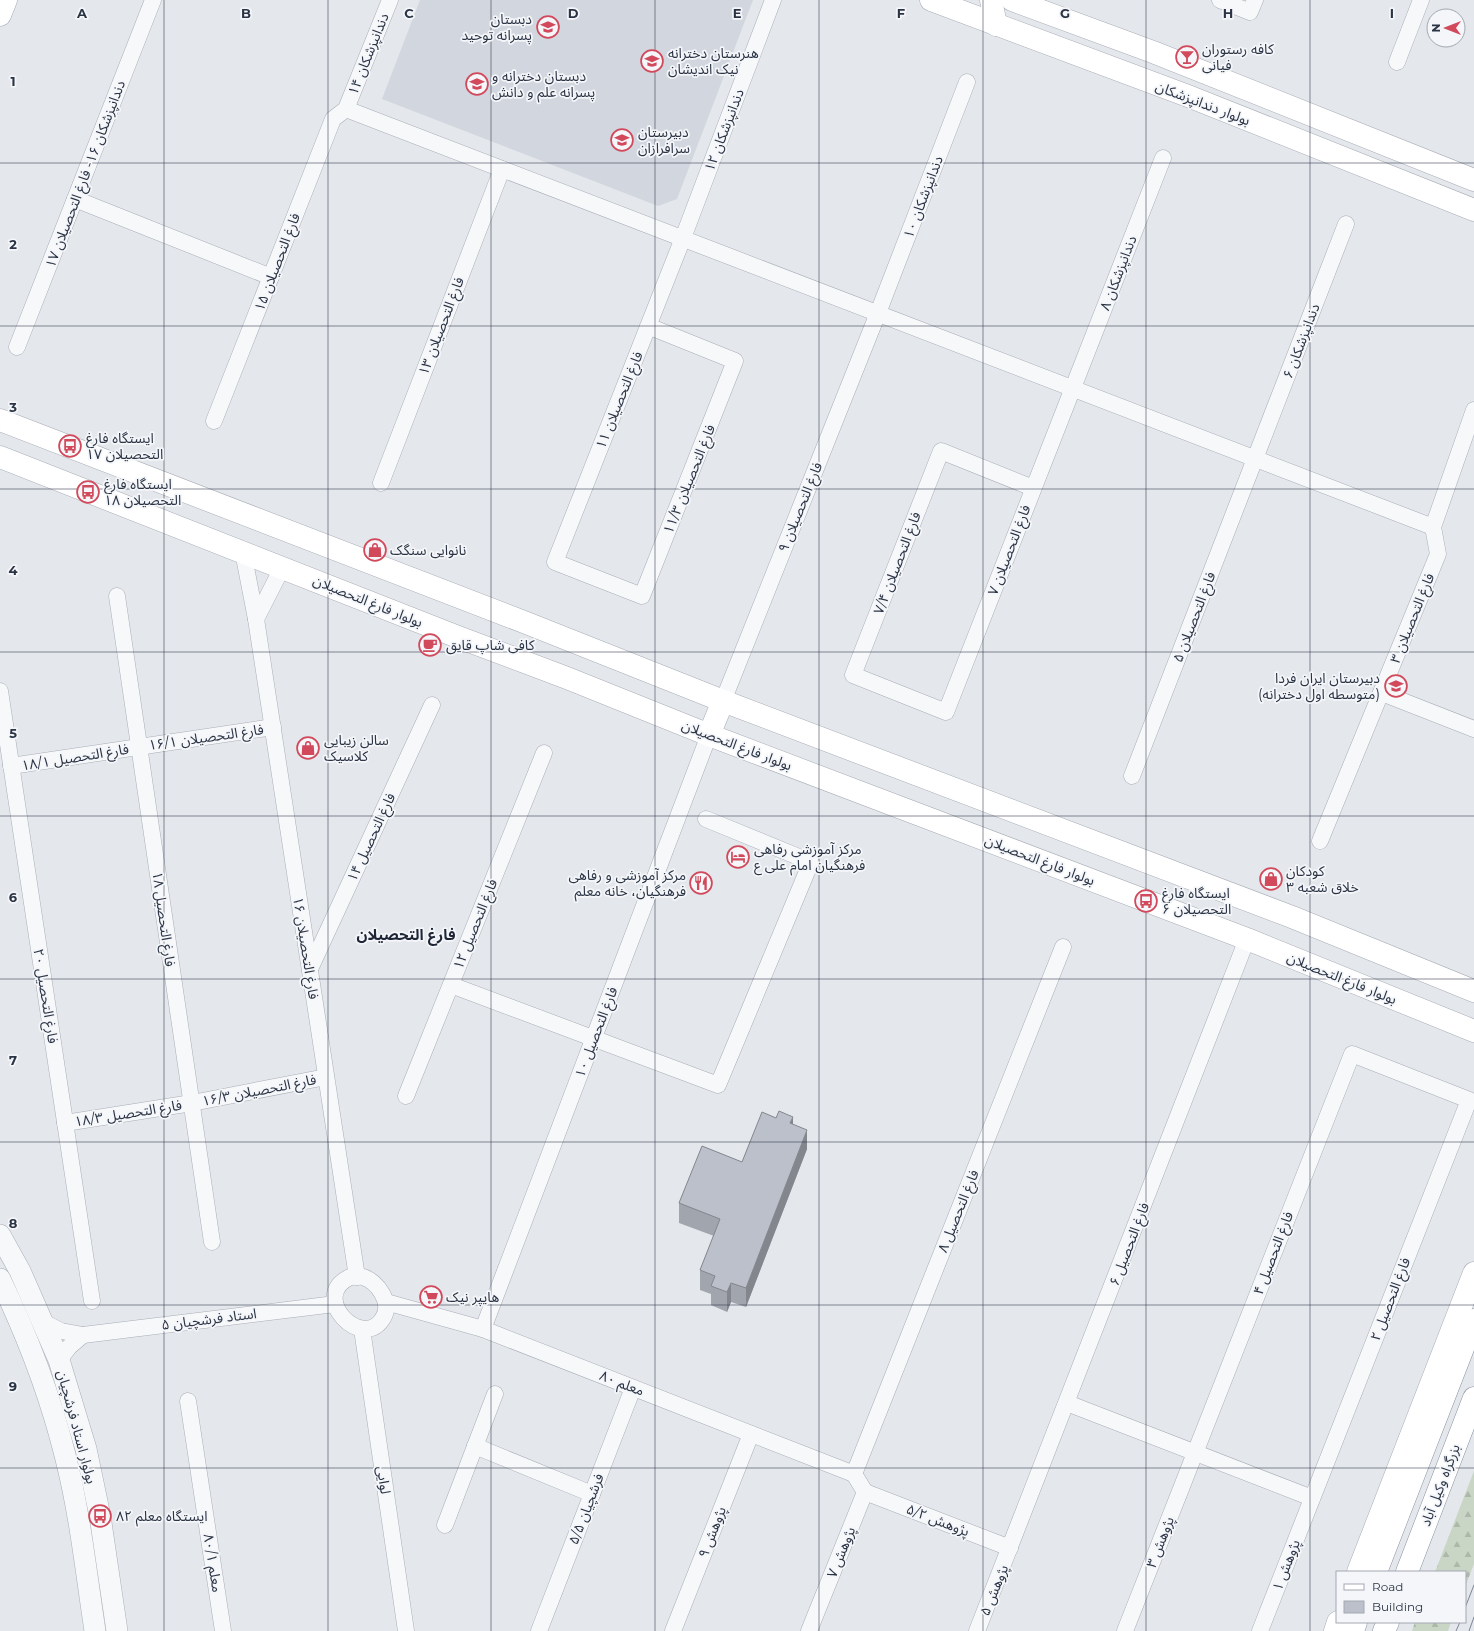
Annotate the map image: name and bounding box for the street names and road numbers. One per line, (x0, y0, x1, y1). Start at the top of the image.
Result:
street label: دندانپزشکان ۱۴ (343, 10, 394, 98)
street label: دندانپزشکان ۱۶- فارغ التحصیلان ۱۷ (41, 77, 131, 271)
street label: بولوار دندانپزشکان (1153, 77, 1253, 130)
street label: دندانپزشکان ۱۲ (700, 86, 749, 174)
street label: دندانپزشکان ۱۰ (899, 153, 948, 241)
street label: فارغ التحصیلان ۱۵ (250, 210, 306, 314)
street label: دندانپزشکان ۸ (1095, 233, 1142, 313)
street label: فارغ التحصیلان ۱۳ (414, 274, 470, 378)
street label: دندانپزشکان ۶ (1278, 301, 1325, 381)
street label: فارغ التحصیلان ۱۱ (591, 349, 649, 452)
street label: فارغ التحصیلان ۱۱/۳ (659, 422, 721, 537)
street label: فارغ التحصیلان ۹ (774, 459, 828, 555)
street label: فارغ التحصیلان ۷ (983, 502, 1036, 599)
street label: فارغ التحصیلان ۷/۴ (869, 509, 927, 617)
street label: فارغ التحصیلان ۵ (1168, 569, 1221, 666)
street label: فارغ التحصیلان ۳ (1386, 570, 1440, 666)
street label: بولوار فارغ التحصیلان (310, 571, 426, 633)
street label: بولوار فارغ التحصیلان (679, 716, 795, 776)
street label: فارغ التحصیلان ۱۶/۱ (147, 720, 265, 756)
street label: فارغ التحصیل ۱۸/۱ (20, 740, 130, 776)
street label: فارغ التحصیل ۱۴ (343, 790, 401, 885)
street label: بولوار فارغ التحصیلان (982, 831, 1098, 891)
street label: فارغ التحصیل ۱۸ (146, 870, 180, 968)
street label: فارغ التحصیل ۱۲ (449, 876, 503, 973)
street label: فارغ التحصیلان ۱۶ (287, 895, 323, 1001)
street label: فارغ التحصیل ۲۰ (28, 947, 62, 1045)
street label: بولوار فارغ التحصیلان (1284, 948, 1400, 1010)
street label: فارغ التحصیل ۱۰ (570, 984, 623, 1081)
street label: فارغ التحصیلان ۱۶/۳ (200, 1070, 318, 1112)
street label: فارغ التحصیل ۱۸/۳ (73, 1096, 183, 1132)
street label: فارغ التحصیل ۸ (933, 1167, 985, 1256)
street label: فارغ التحصیل ۶ (1105, 1200, 1155, 1289)
street label: فارغ التحصیل ۴ (1249, 1209, 1299, 1298)
street label: فارغ التحصیل ۲ (1366, 1255, 1416, 1344)
street label: استاد فرشچیان ۵ (160, 1304, 258, 1335)
street label: معلم ۸۰ (596, 1366, 647, 1402)
street label: بولوار استاد فرشچیان (52, 1368, 101, 1486)
street label: بزرگراه وکیل آباد (1416, 1441, 1464, 1529)
street label: لوایی (373, 1465, 395, 1495)
street label: فرشچیان ۵/۵ (564, 1471, 609, 1547)
street label: پژوهش ۵/۲ (903, 1500, 972, 1541)
street label: پژوهش ۹ (694, 1504, 731, 1561)
street label: پژوهش ۳ (1142, 1514, 1179, 1571)
street label: پژوهش ۷ (823, 1524, 860, 1581)
street label: معلم ۸۰/۱ (198, 1532, 227, 1594)
street label: پژوهش ۱ (1268, 1537, 1305, 1594)
street label: پژوهش ۵ (976, 1562, 1013, 1619)

